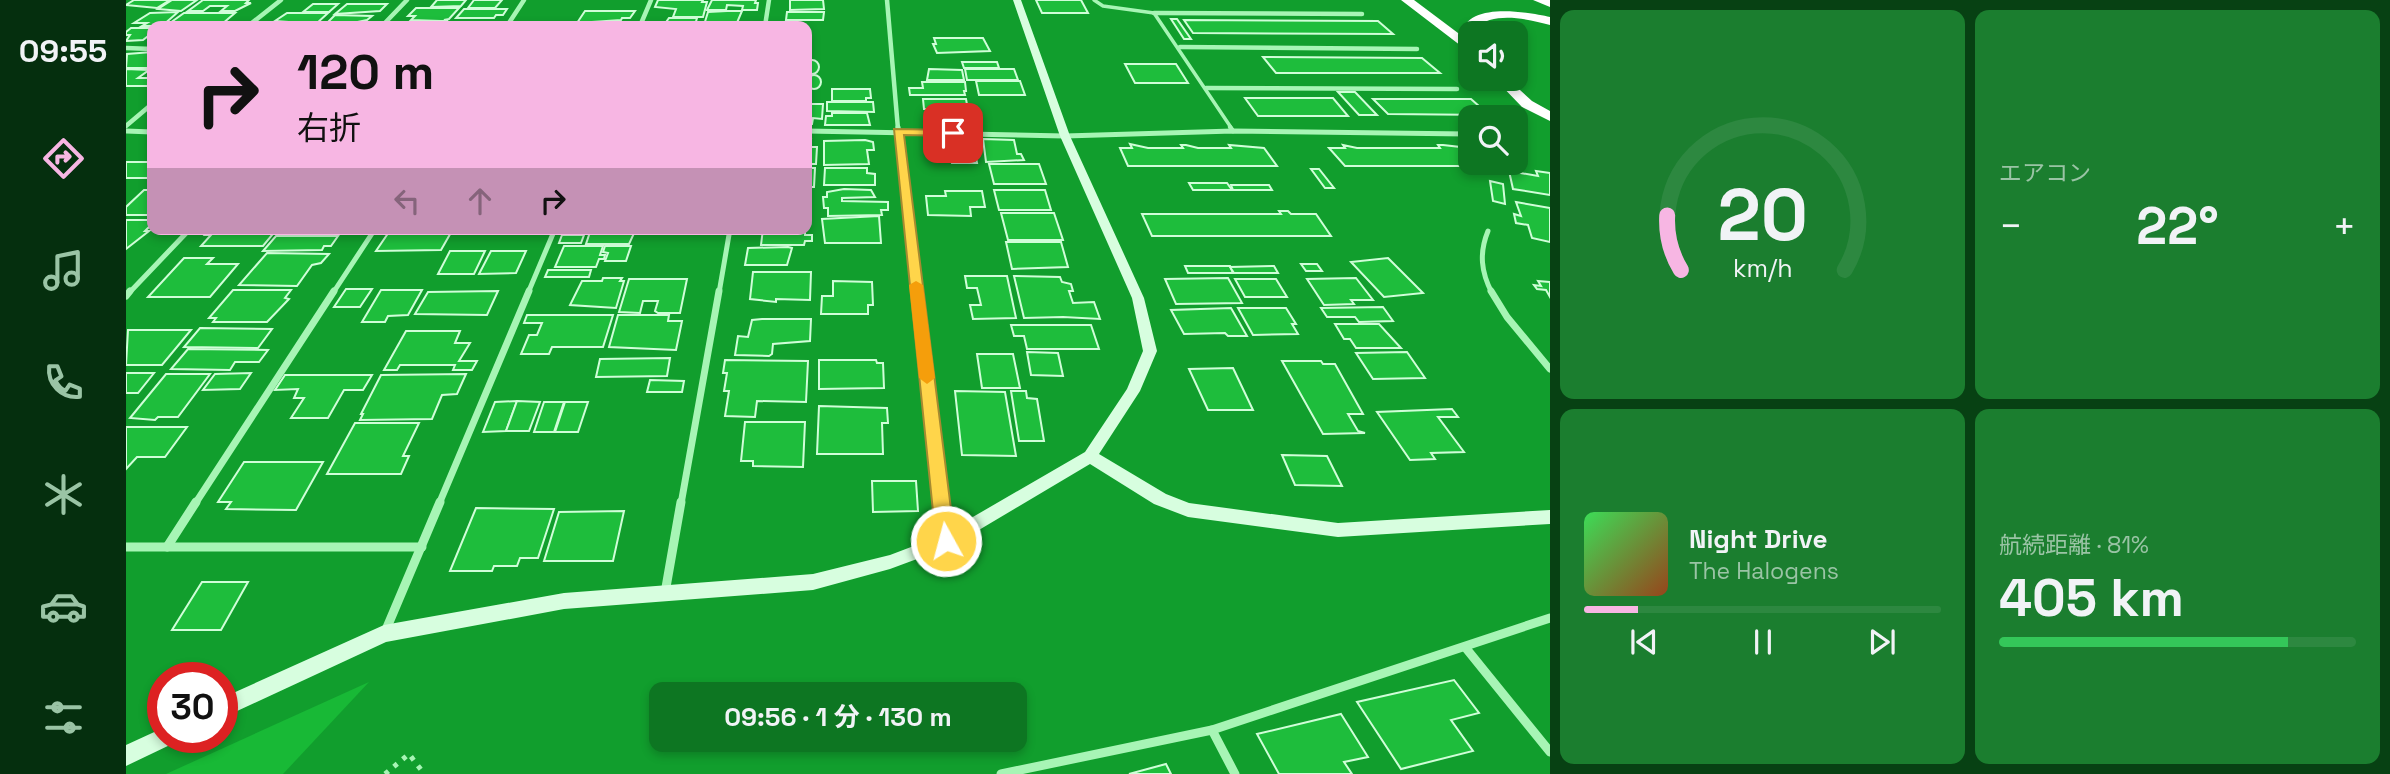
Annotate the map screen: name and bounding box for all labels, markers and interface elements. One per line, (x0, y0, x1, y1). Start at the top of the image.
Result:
map controls (1458, 21, 1528, 175)
button: sound (1458, 21, 1528, 91)
text: 09:55 (19, 31, 107, 71)
text: 120 m (297, 41, 434, 103)
icon: right (182, 49, 273, 140)
pin (923, 103, 983, 163)
button: search (1458, 105, 1528, 175)
text: 右折 (297, 108, 361, 148)
icon: arrive (934, 114, 972, 152)
icon: directions (39, 134, 88, 183)
text: エアコン (1999, 158, 2091, 188)
text: 20 (1717, 169, 1808, 262)
icon: left (388, 182, 426, 220)
icon: ahead (461, 182, 499, 220)
icon: right (534, 182, 572, 220)
text: 22° (2136, 193, 2219, 259)
text: − (1999, 202, 2023, 250)
text: + (2332, 202, 2356, 250)
icon: music (39, 246, 88, 295)
text: km/h (1733, 252, 1792, 284)
icon: phone (39, 358, 88, 407)
icon: climate (39, 470, 88, 519)
position arrow (909, 504, 983, 578)
text: Night Drive (1689, 522, 1827, 556)
text: 航続距離 · 81% (1999, 530, 2149, 560)
text: The Halogens (1689, 556, 1839, 586)
text: 405 km (1999, 565, 2184, 631)
icon: car (39, 582, 88, 631)
icon: previous (1625, 623, 1663, 661)
icon: pause (1744, 623, 1782, 661)
icon: next (1863, 623, 1901, 661)
speed limit sign: 30 (147, 662, 238, 753)
icon: filters (39, 693, 88, 742)
text: 09:56 · 1 分 · 130 m (724, 700, 952, 734)

